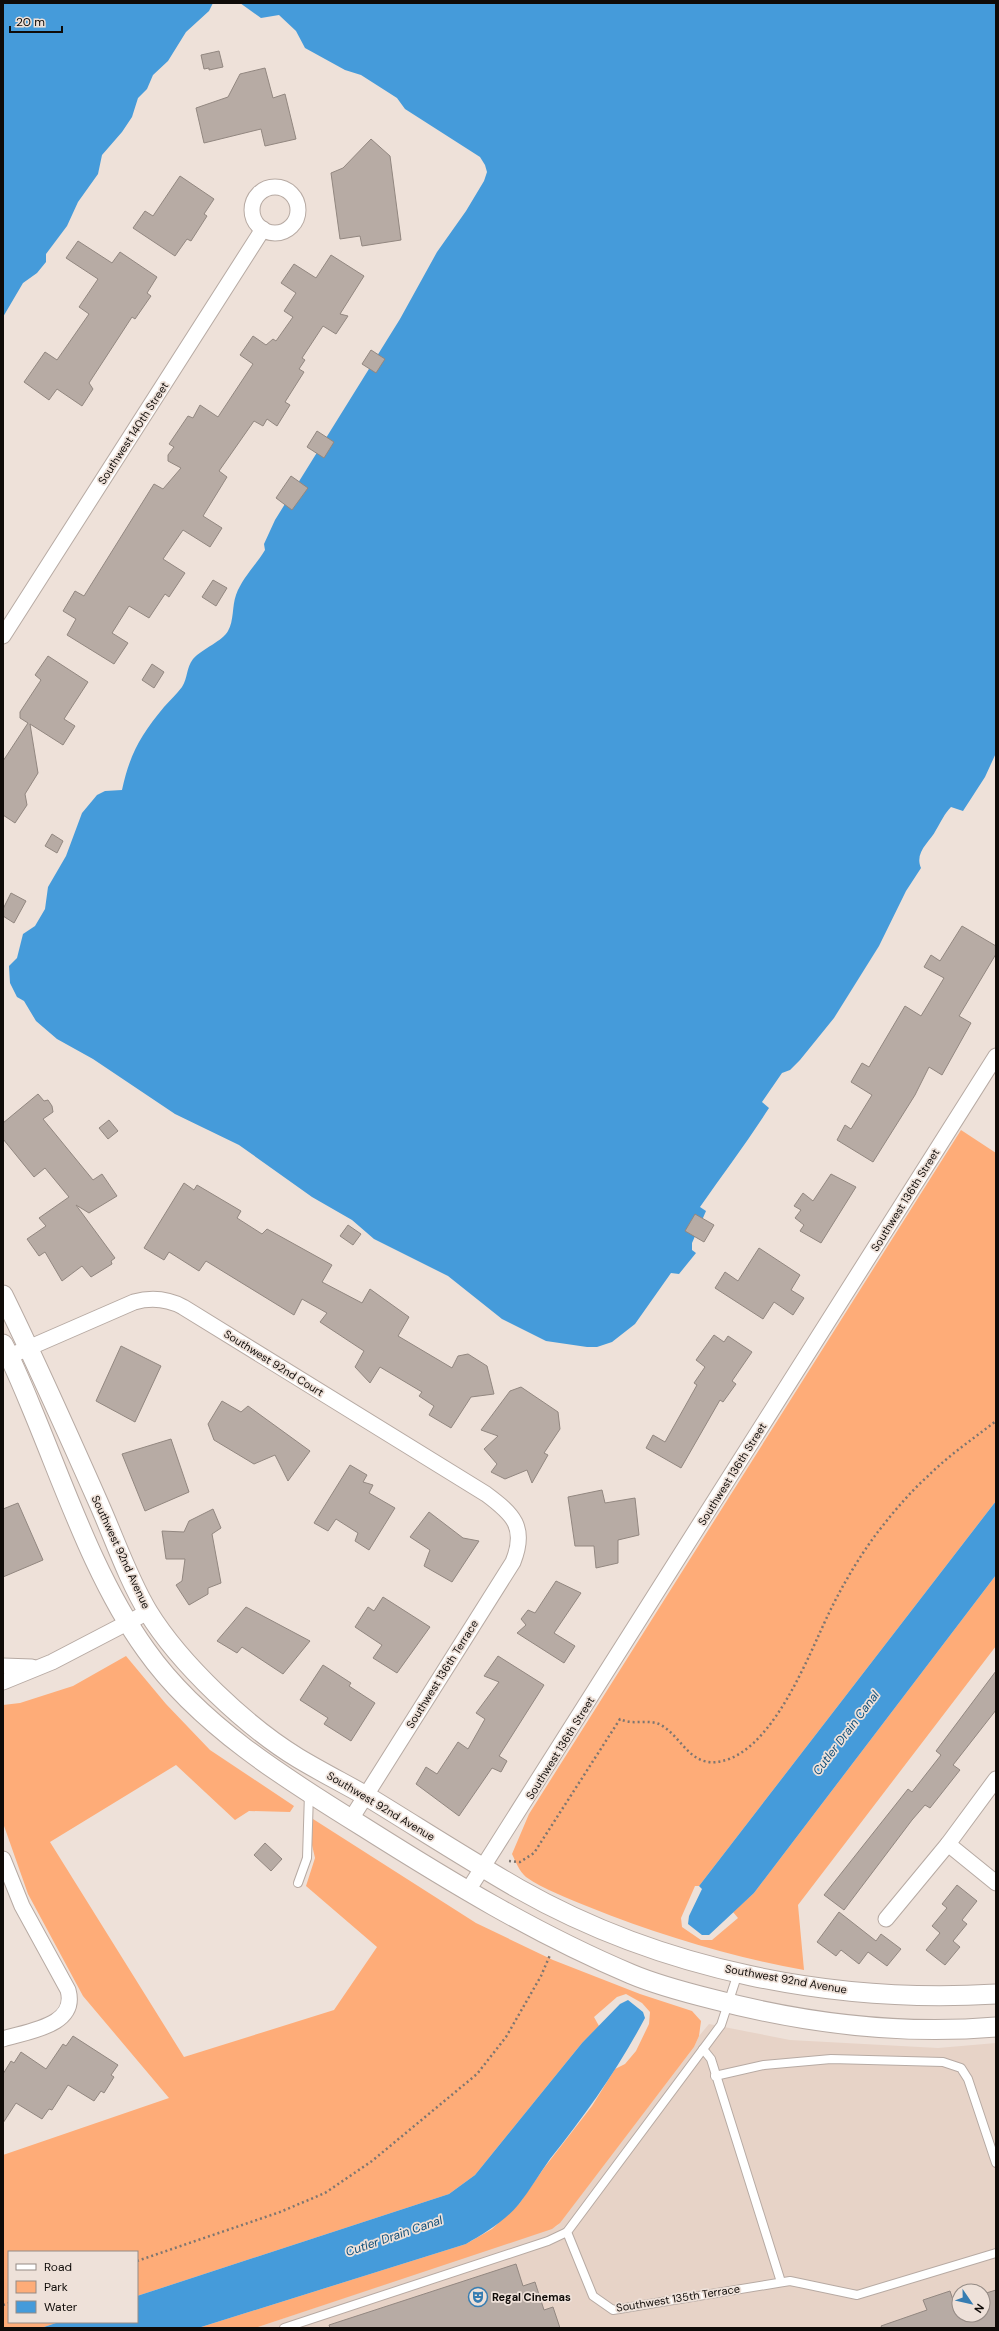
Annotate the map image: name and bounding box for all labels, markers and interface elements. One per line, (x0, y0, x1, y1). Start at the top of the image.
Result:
scale bar (10, 8, 62, 34)
text: 20 m (16, 14, 45, 30)
street label: Southwest 140th Street (95, 379, 171, 487)
street label: Southwest 136th Street (868, 1146, 942, 1254)
street label: Southwest 92nd Court (221, 1327, 327, 1399)
street label: Southwest 136th Street (695, 1420, 769, 1528)
street label: Southwest 92nd Avenue (89, 1493, 153, 1611)
street label: Southwest 136th Terrace (403, 1617, 481, 1731)
water label: Cutler Drain Canal (809, 1687, 883, 1778)
street label: Southwest 136th Street (523, 1694, 597, 1802)
street label: Southwest 92nd Avenue (325, 1768, 437, 1844)
street label: Southwest 92nd Avenue (724, 1961, 848, 1997)
water label: Cutler Drain Canal (343, 2212, 445, 2260)
legend (8, 2251, 138, 2323)
text: Road (44, 2259, 72, 2275)
text: Park (44, 2279, 68, 2295)
street label: Southwest 135th Terrace (615, 2281, 741, 2315)
north arrow (951, 2283, 991, 2323)
theatre icon: Regal Cinemas (467, 2286, 489, 2308)
place label: Regal Cinemas (492, 2290, 571, 2304)
text: Water (44, 2299, 78, 2315)
text: N (971, 2301, 987, 2316)

